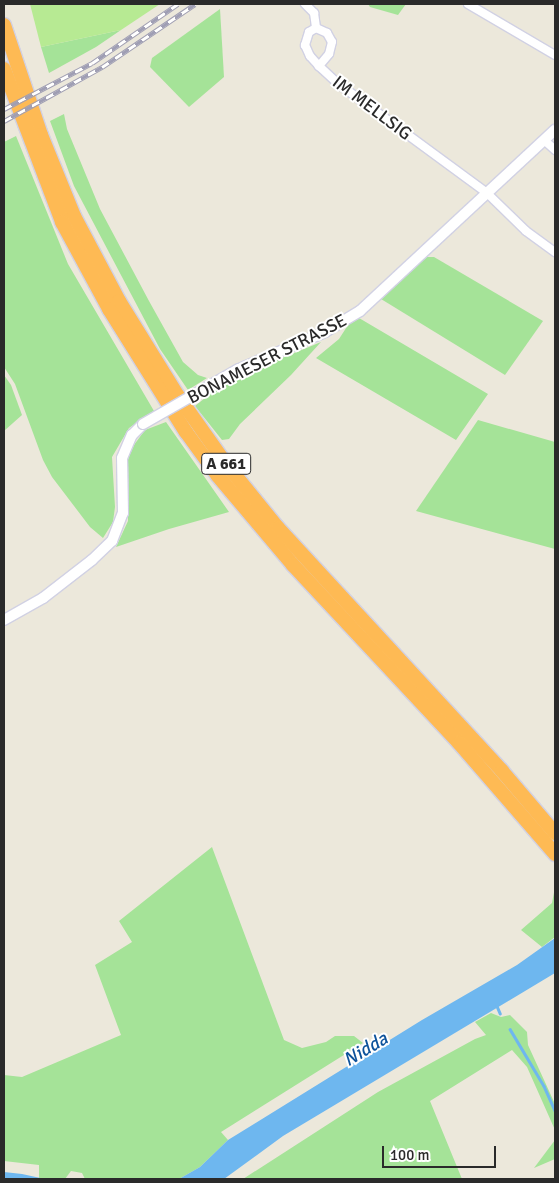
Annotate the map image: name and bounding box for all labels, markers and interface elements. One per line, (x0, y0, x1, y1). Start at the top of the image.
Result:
street label: IM MELLSIG (328, 71, 416, 145)
street label: BONAMESER STRASSE (184, 309, 350, 409)
road number: A 661 (201, 450, 251, 478)
water label: Nidda (340, 1028, 392, 1072)
scale bar (384, 1136, 498, 1168)
text: 100 m (390, 1146, 430, 1164)

